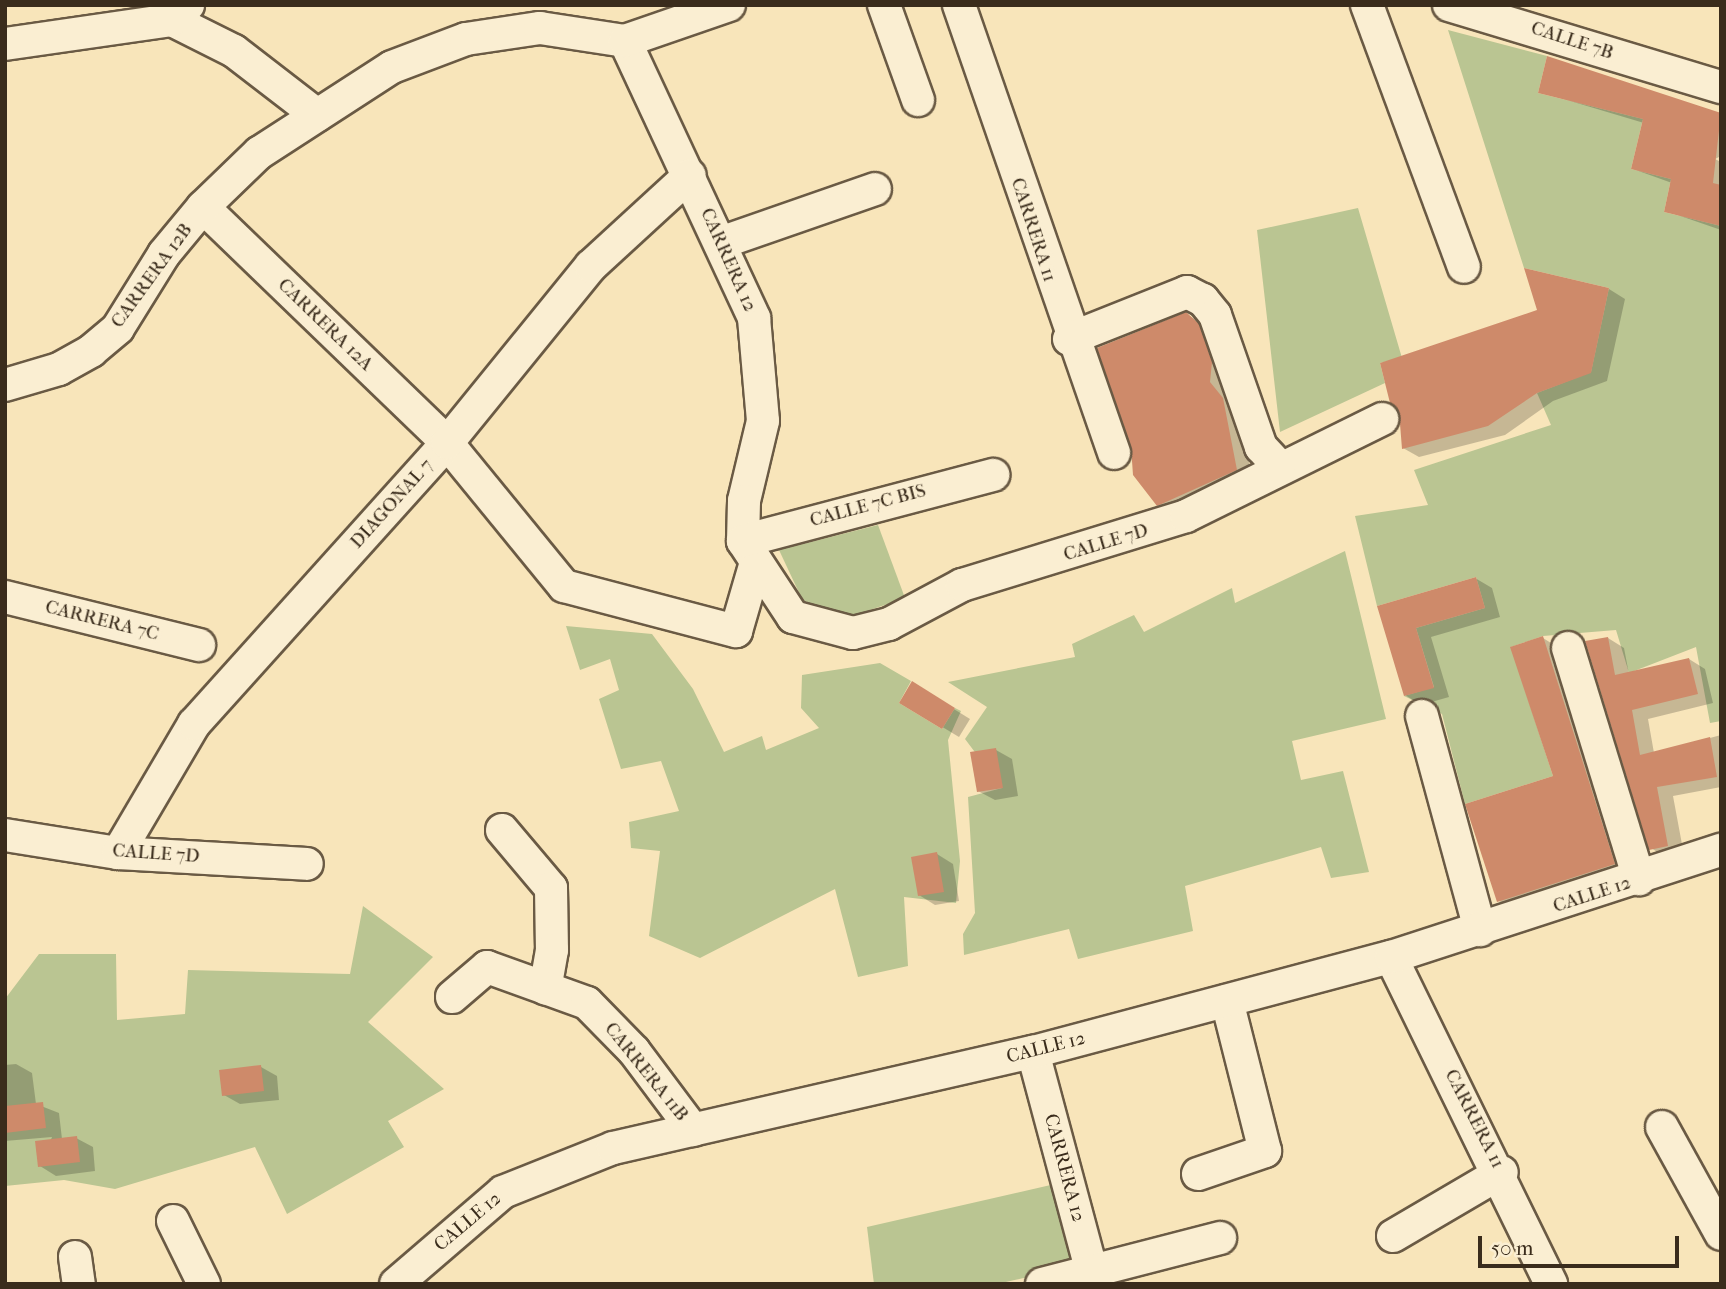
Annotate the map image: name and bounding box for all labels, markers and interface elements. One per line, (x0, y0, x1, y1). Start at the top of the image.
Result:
street label: CALLE 7B (1528, 17, 1616, 65)
street label: CARRERA 11 (1005, 175, 1061, 285)
street label: CARRERA 12 (695, 205, 761, 315)
street label: CARRERA 12B (107, 219, 197, 333)
street label: CARRERA 12A (273, 274, 377, 376)
street label: DIAGONAL 7 (346, 454, 438, 554)
street label: CALLE 7C BIS (808, 480, 928, 532)
street label: CALLE 7D (1061, 519, 1151, 567)
street label: CARRERA 7C (43, 596, 161, 646)
street label: CALLE 7D (112, 840, 200, 868)
street label: CALLE 12 (1550, 872, 1634, 918)
street label: CARRERA 11B (599, 1018, 693, 1126)
street label: CALLE 12 (1004, 1027, 1088, 1069)
street label: CARRERA 11 (1439, 1066, 1509, 1172)
street label: CARRERA 12 (1039, 1111, 1089, 1225)
street label: CALLE 12 (430, 1187, 506, 1257)
scale bar (1481, 1222, 1682, 1266)
text: 50 m (1491, 1236, 1534, 1260)

